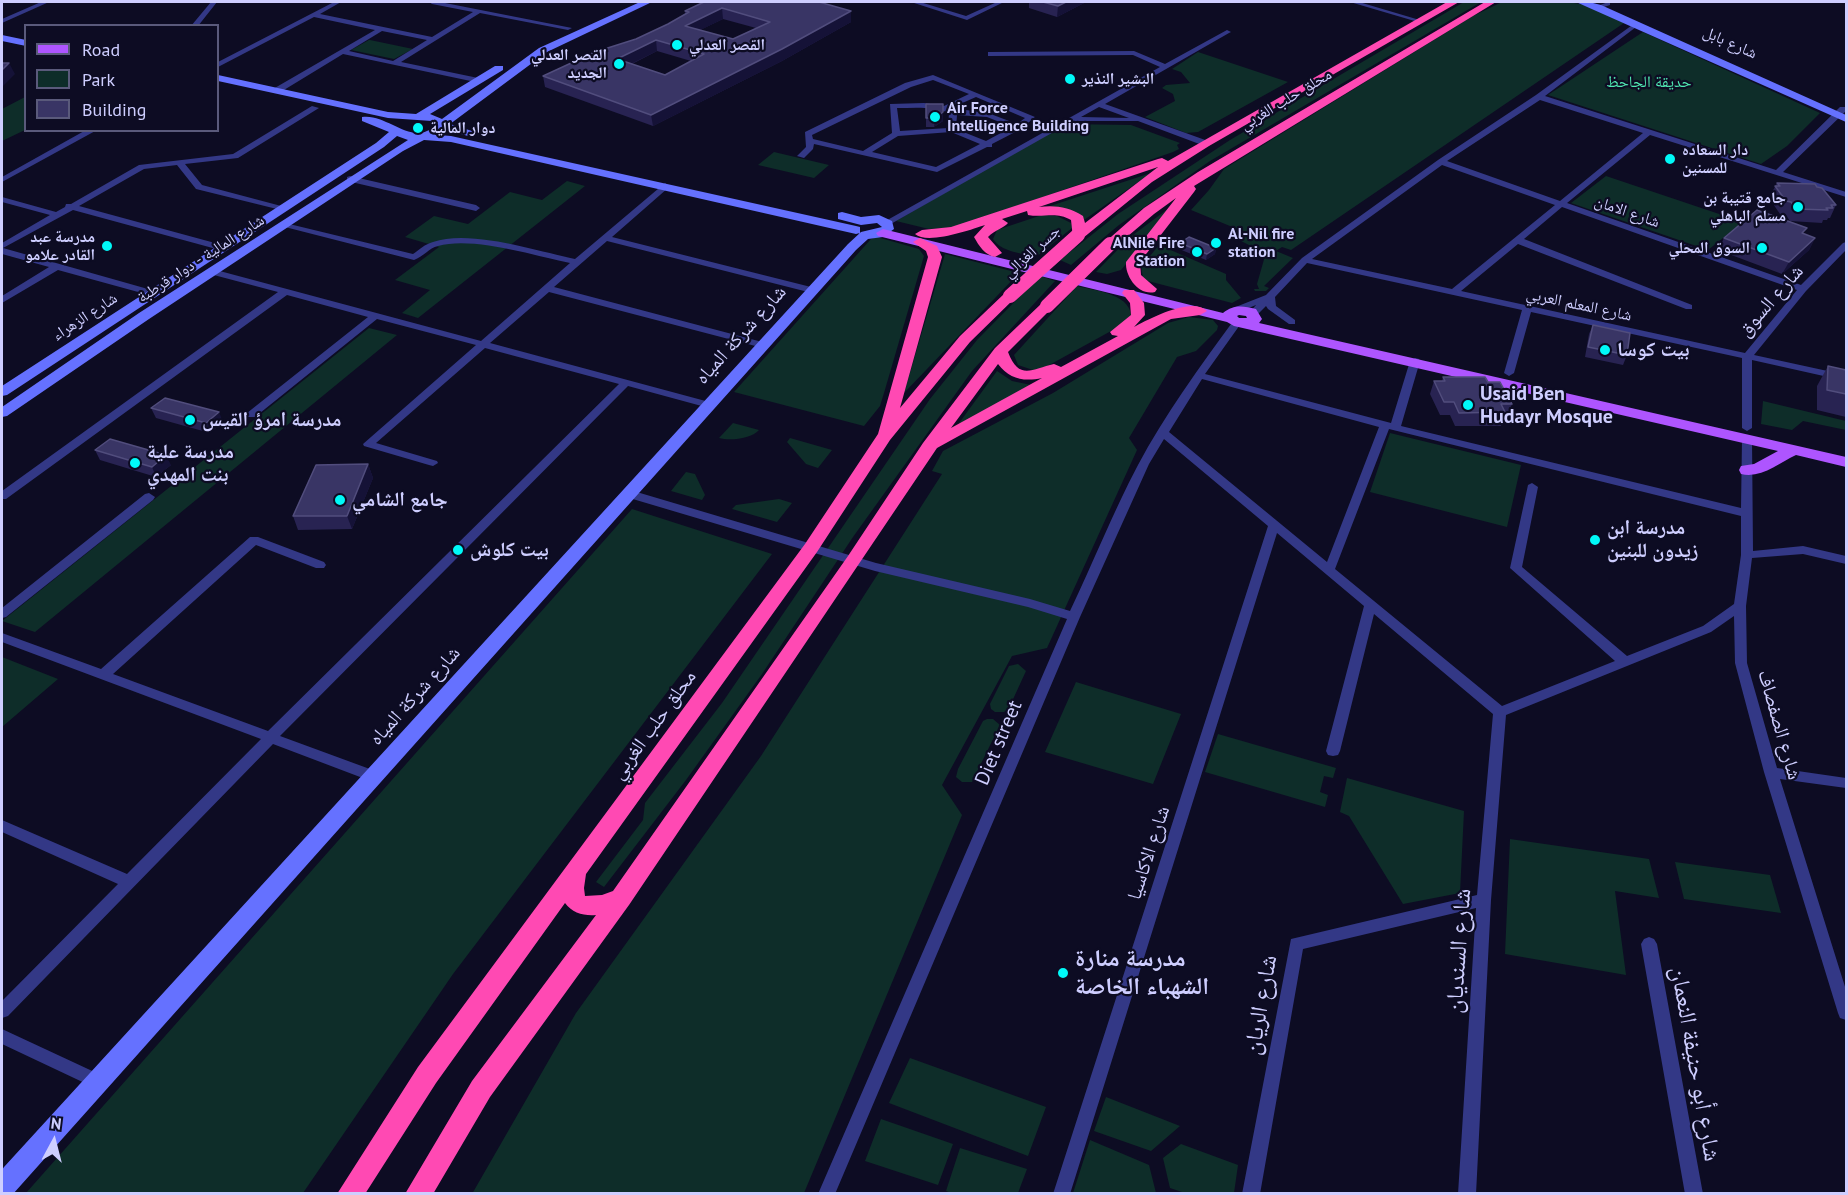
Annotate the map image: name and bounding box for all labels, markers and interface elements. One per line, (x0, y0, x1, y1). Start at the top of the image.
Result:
street label: شارع بابل (1700, 23, 1760, 63)
legend (24, 24, 219, 132)
place label: القصر العدلي (689, 35, 765, 55)
text: Road (82, 38, 120, 61)
marker: القصر العدلي (670, 38, 684, 52)
place label: القصر العدلي الجديد (531, 45, 607, 83)
marker: القصر العدلي الجديد (612, 57, 626, 71)
street label: محلق حلب الغربي (1237, 65, 1335, 135)
text: Park (82, 68, 115, 91)
place label: البشير النذير (1082, 69, 1154, 89)
marker: البشير النذير (1063, 72, 1077, 86)
park label: حديقة الجاحظ (1606, 72, 1692, 92)
text: Building (82, 98, 146, 121)
place label: Air Force Intelligence Building (947, 98, 1089, 136)
marker: Air Force Intelligence Building (928, 110, 942, 124)
place label: دوار المالية (430, 118, 495, 138)
marker: دوار المالية (411, 121, 425, 135)
place label: دار السعاده للمسنين (1682, 140, 1748, 178)
marker: دار السعاده للمسنين (1663, 152, 1677, 166)
place label: جامع قتيبة بن مسلم الباهلي (1703, 188, 1786, 226)
street label: شارع الامان (1592, 192, 1662, 232)
marker: جامع قتيبة بن مسلم الباهلي (1791, 200, 1805, 214)
street label: شارع المالية - دوار قرطبة (134, 211, 268, 307)
street label: جسر الغزالي (1000, 221, 1064, 283)
place label: Al-Nil fire station (1228, 224, 1294, 262)
place label: مدرسة عبد القادر علامو (25, 227, 95, 265)
place label: AlNile Fire Station (1113, 233, 1185, 271)
marker: Al-Nil fire station (1209, 236, 1223, 250)
place label: السوق المحلي (1668, 238, 1750, 258)
marker: مدرسة عبد القادر علامو (100, 239, 114, 253)
marker: السوق المحلي (1755, 241, 1769, 255)
marker: AlNile Fire Station (1190, 245, 1204, 259)
street label: شارع السوق (1733, 260, 1809, 342)
street label: شارع شركة المياه (690, 281, 792, 389)
street label: شارع المعلم العربي (1524, 284, 1634, 326)
street label: شارع الزهراء (49, 289, 121, 345)
place label: بيت كوسا (1617, 338, 1689, 362)
marker: بيت كوسا (1598, 343, 1612, 357)
place label: Usaid Ben Hudayr Mosque (1480, 382, 1613, 429)
marker: Usaid Ben Hudayr Mosque (1461, 398, 1475, 412)
place label: مدرسة امرؤ القيس (202, 408, 341, 432)
marker: مدرسة امرؤ القيس (183, 413, 197, 427)
place label: مدرسة علية بنت المهدي (147, 440, 234, 487)
marker: مدرسة علية بنت المهدي (128, 456, 142, 470)
place label: جامع الشامي (352, 488, 448, 512)
marker: جامع الشامي (333, 493, 347, 507)
place label: مدرسة ابن زيدون للبنين (1607, 516, 1698, 563)
marker: مدرسة ابن زيدون للبنين (1588, 533, 1602, 547)
place label: بيت كلوش (470, 538, 549, 562)
marker: بيت كلوش (451, 543, 465, 557)
street label: شارع شركة المياه (364, 642, 466, 750)
street label: محلق حلب الغربي (606, 666, 702, 784)
street label: شارع الصفصاف (1752, 667, 1806, 783)
street label: Diet street (970, 697, 1028, 789)
street label: شارع الاكاسيا (1123, 803, 1175, 903)
street label: شارع السنديان (1440, 887, 1478, 1015)
place label: مدرسة منارة الشهباء الخاصة (1075, 945, 1209, 1001)
street label: شارع الريان (1238, 953, 1284, 1057)
street label: شارع أبو حنيفة النعمان (1664, 964, 1726, 1164)
marker: مدرسة منارة الشهباء الخاصة (1056, 966, 1070, 980)
north arrow (24, 1111, 84, 1171)
text: N (50, 1113, 63, 1134)

